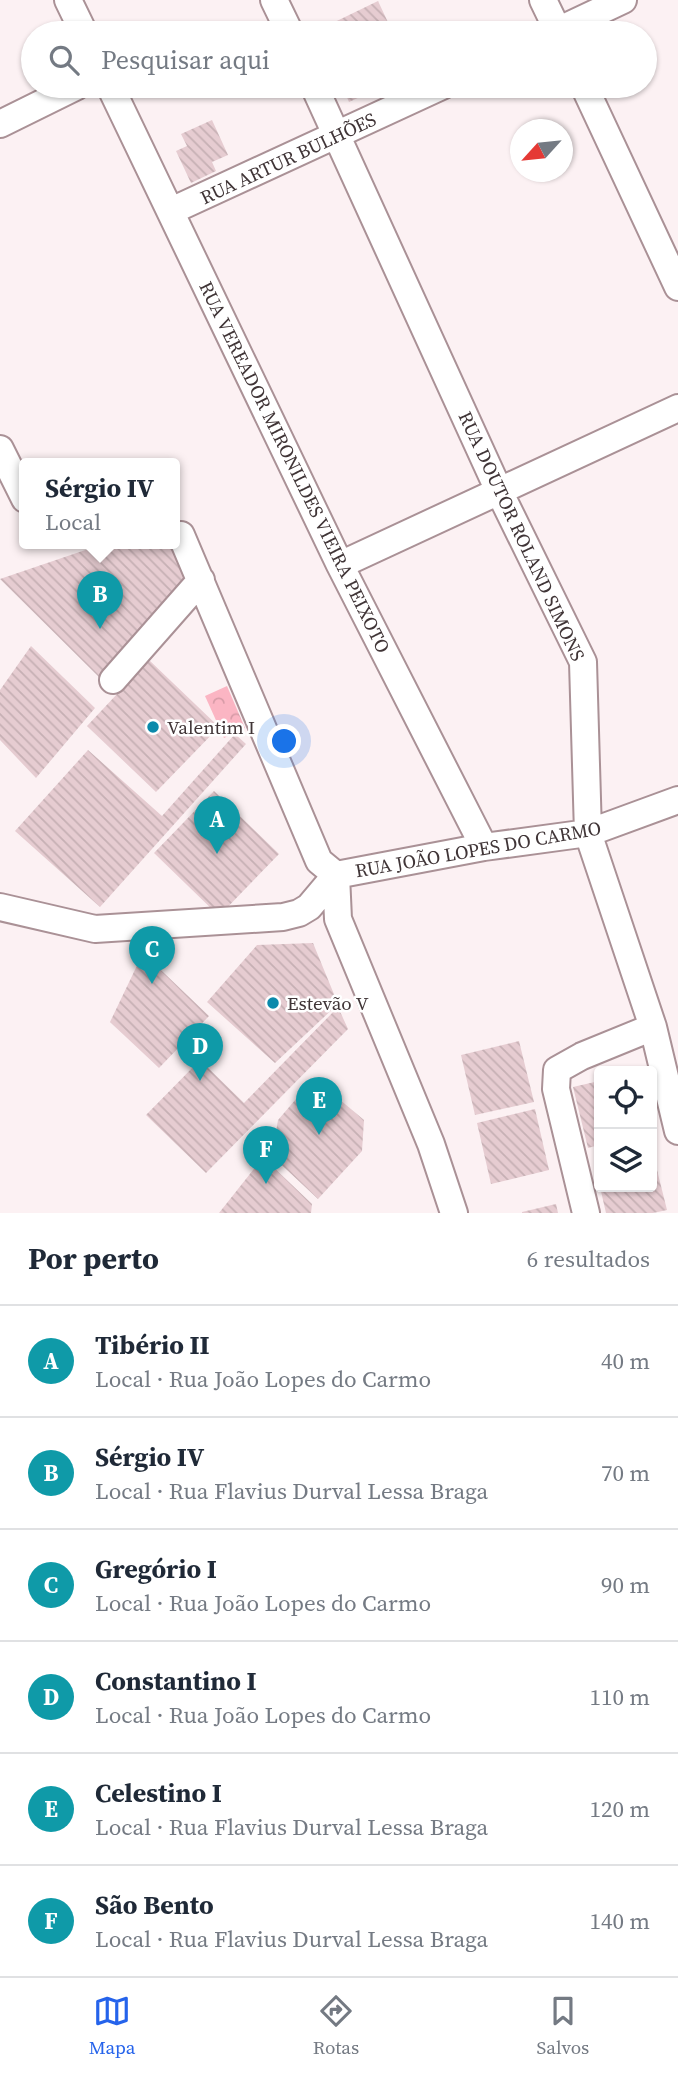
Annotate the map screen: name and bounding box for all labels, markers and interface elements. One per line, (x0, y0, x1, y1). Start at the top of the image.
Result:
search box (21, 21, 657, 98)
icon: search (45, 41, 83, 79)
text: Pesquisar aqui (101, 42, 270, 78)
street label: RUA ARTUR BULHÕES (196, 106, 380, 210)
north arrow (510, 119, 573, 182)
street label: RUA VEREADOR MIRONILDES VIEIRA PEIXOTO (193, 277, 397, 657)
street label: RUA DOUTOR ROLAND SIMONS (453, 407, 591, 665)
popup (19, 458, 180, 549)
text: Sérgio IV (45, 470, 154, 506)
text: Local (45, 506, 101, 538)
pin: B (77, 571, 123, 629)
place label: Valentim I (167, 714, 255, 740)
marker: Valentim I (145, 719, 161, 735)
your location (267, 724, 301, 758)
pin: A (194, 796, 240, 854)
street label: RUA JOÃO LOPES DO CARMO (353, 815, 603, 883)
pin: C (129, 926, 175, 984)
place label: Estevão V (287, 990, 369, 1016)
marker: Estevão V (265, 995, 281, 1011)
pin: D (177, 1023, 223, 1081)
map controls (594, 1066, 657, 1192)
button: locate (594, 1066, 657, 1129)
pin: E (296, 1077, 342, 1135)
pin: F (243, 1126, 289, 1184)
button: layers (594, 1129, 657, 1192)
text: Por perto (28, 1238, 159, 1279)
text: 6 resultados (527, 1243, 650, 1275)
text: Tibério II (95, 1327, 210, 1363)
text: A (43, 1345, 59, 1377)
text: 40 m (601, 1345, 650, 1377)
text: Local · Rua João Lopes do Carmo (95, 1363, 431, 1395)
text: Sérgio IV (95, 1439, 204, 1475)
text: B (44, 1457, 58, 1489)
text: 70 m (601, 1457, 650, 1489)
text: Local · Rua Flavius Durval Lessa Braga (95, 1475, 488, 1507)
text: Gregório I (95, 1551, 217, 1587)
text: C (44, 1569, 58, 1601)
text: 90 m (601, 1569, 650, 1601)
text: Local · Rua João Lopes do Carmo (95, 1587, 431, 1619)
text: Constantino I (95, 1663, 257, 1699)
text: D (43, 1681, 59, 1713)
text: 110 m (589, 1681, 650, 1713)
text: Local · Rua João Lopes do Carmo (95, 1699, 431, 1731)
text: Celestino I (95, 1775, 222, 1811)
text: E (44, 1793, 58, 1825)
text: 120 m (589, 1793, 650, 1825)
text: Local · Rua Flavius Durval Lessa Braga (95, 1811, 488, 1843)
text: São Bento (95, 1887, 214, 1923)
text: F (44, 1905, 58, 1937)
text: 140 m (589, 1905, 650, 1937)
text: Local · Rua Flavius Durval Lessa Braga (95, 1923, 488, 1955)
tab: Mapa (89, 1992, 135, 2060)
tab: Rotas (313, 1992, 359, 2060)
tab: Salvos (537, 1992, 589, 2060)

